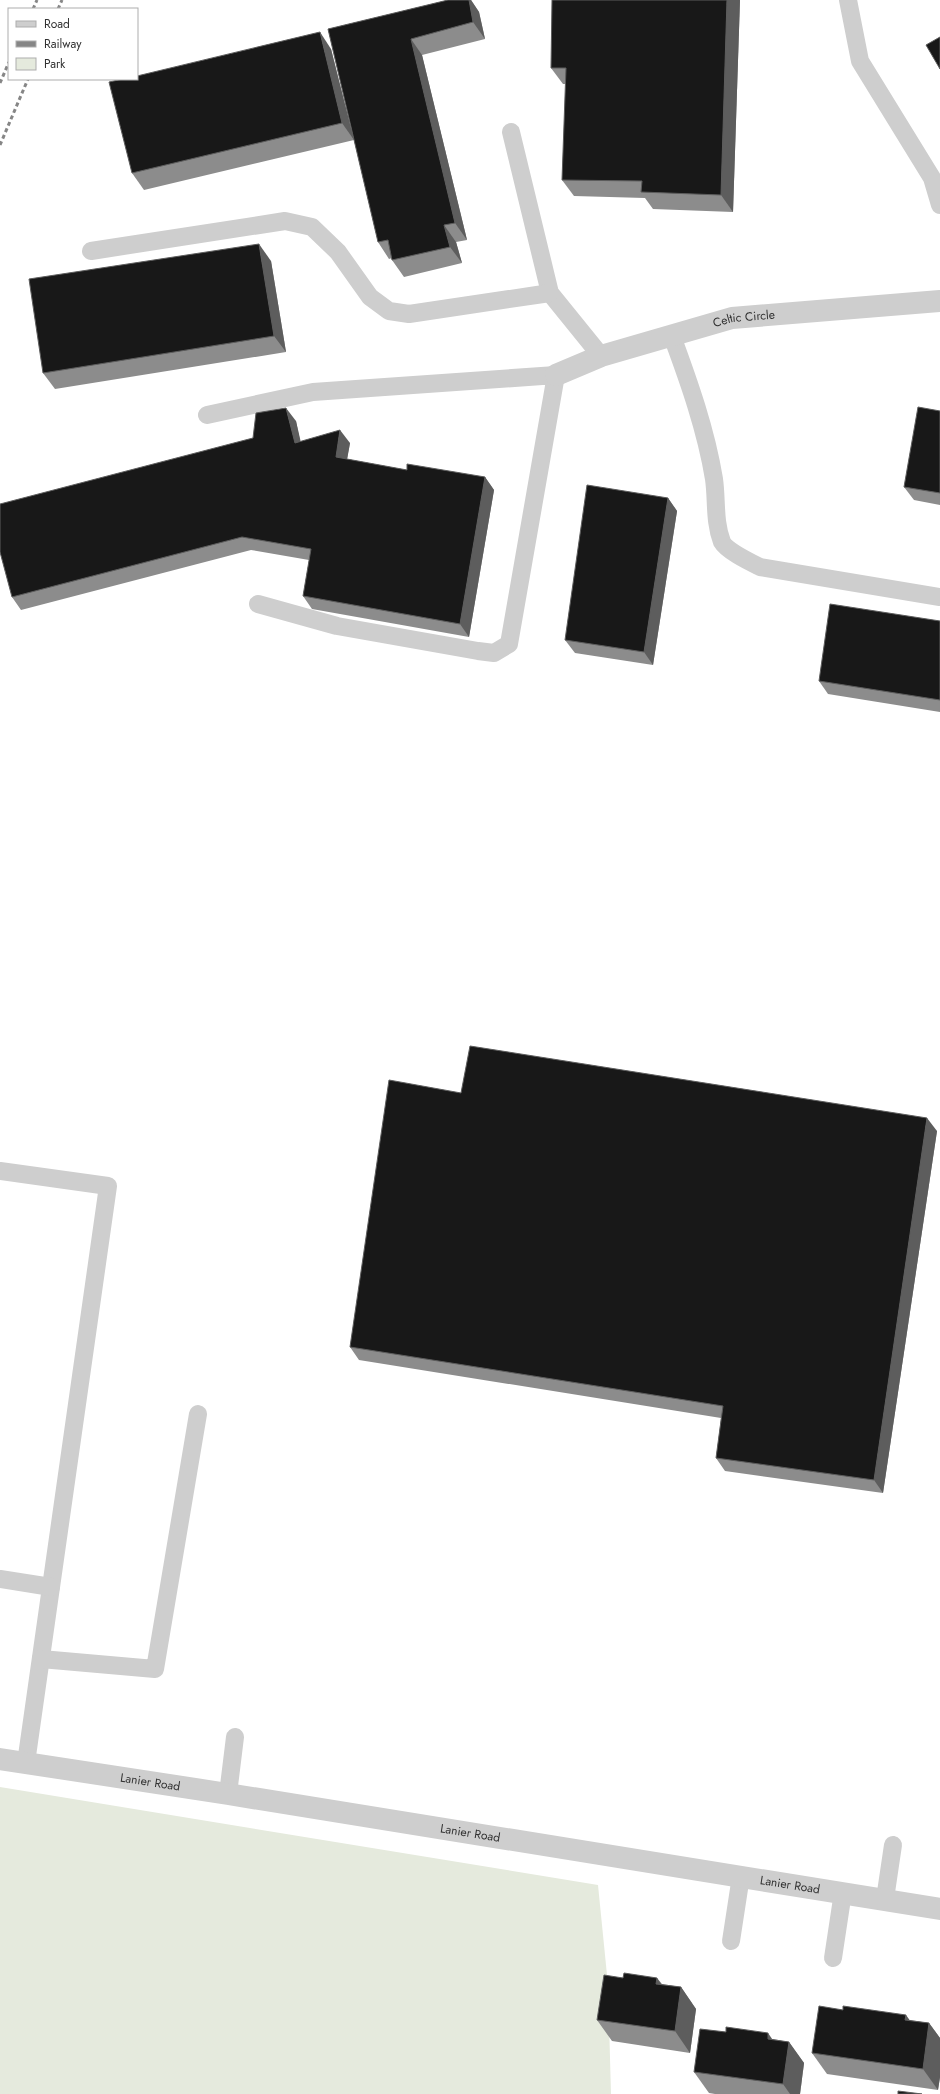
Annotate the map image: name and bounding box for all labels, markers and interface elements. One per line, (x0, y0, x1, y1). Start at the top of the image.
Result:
legend (8, 8, 138, 80)
text: Road (44, 15, 70, 33)
text: Railway (44, 35, 82, 53)
text: Park (44, 55, 66, 73)
street label: Celtic Circle (711, 306, 776, 332)
street label: Lanier Road (119, 1769, 181, 1796)
street label: Lanier Road (439, 1819, 501, 1847)
street label: Lanier Road (759, 1871, 821, 1898)

